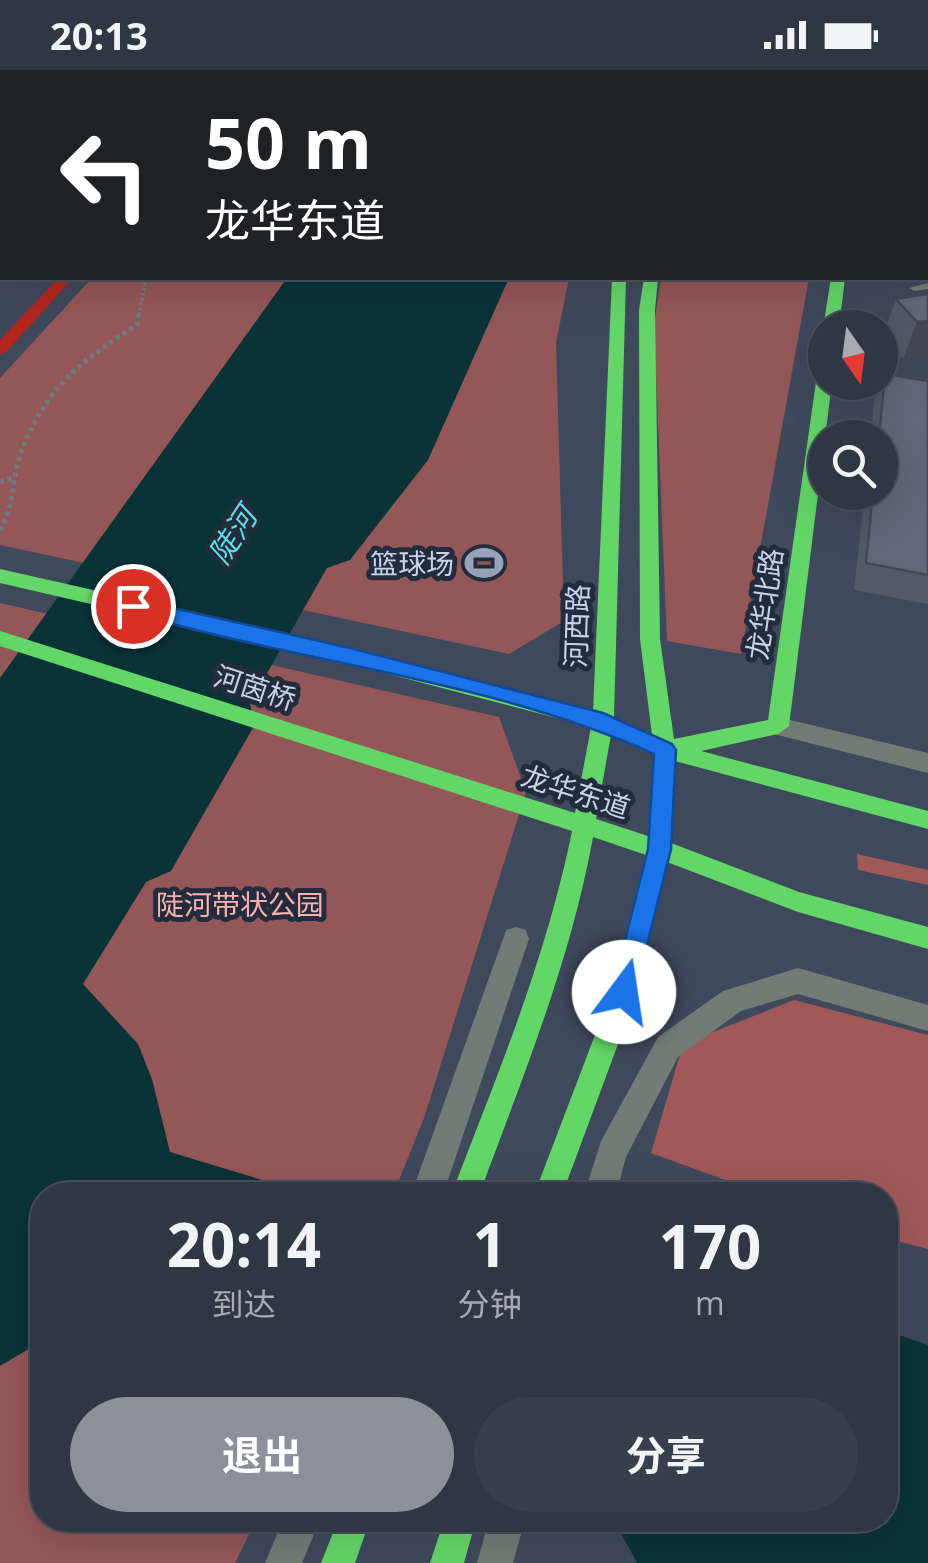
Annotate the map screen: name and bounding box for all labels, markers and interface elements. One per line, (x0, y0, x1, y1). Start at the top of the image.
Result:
text: 20:13 (50, 9, 148, 61)
text: 50 m (205, 94, 372, 190)
icon: left (40, 110, 170, 240)
text: 龙华东道 (205, 189, 385, 250)
north arrow (808, 310, 898, 400)
map controls (808, 310, 898, 510)
button: search (808, 420, 898, 510)
water label: 陡河 (198, 494, 268, 571)
sports icon: 篮球场 (463, 542, 505, 584)
place label: 篮球场 (370, 544, 454, 582)
street label: 龙华北路 (737, 546, 791, 662)
pin (91, 564, 176, 649)
icon: arrive (106, 579, 161, 634)
street label: 河西路 (556, 583, 596, 669)
street label: 河茵桥 (209, 656, 301, 718)
street label: 龙华东道 (517, 756, 635, 826)
park label: 陡河带状公园 (156, 885, 324, 923)
position arrow (572, 940, 676, 1044)
text: 20:14 (167, 1203, 321, 1285)
text: 1 (473, 1203, 507, 1285)
text: 170 (658, 1205, 761, 1287)
text: m (695, 1281, 725, 1324)
text: 到达 (212, 1282, 276, 1325)
text: 分钟 (458, 1282, 522, 1325)
button: 退出 (70, 1397, 454, 1512)
button: 分享 (474, 1397, 858, 1512)

